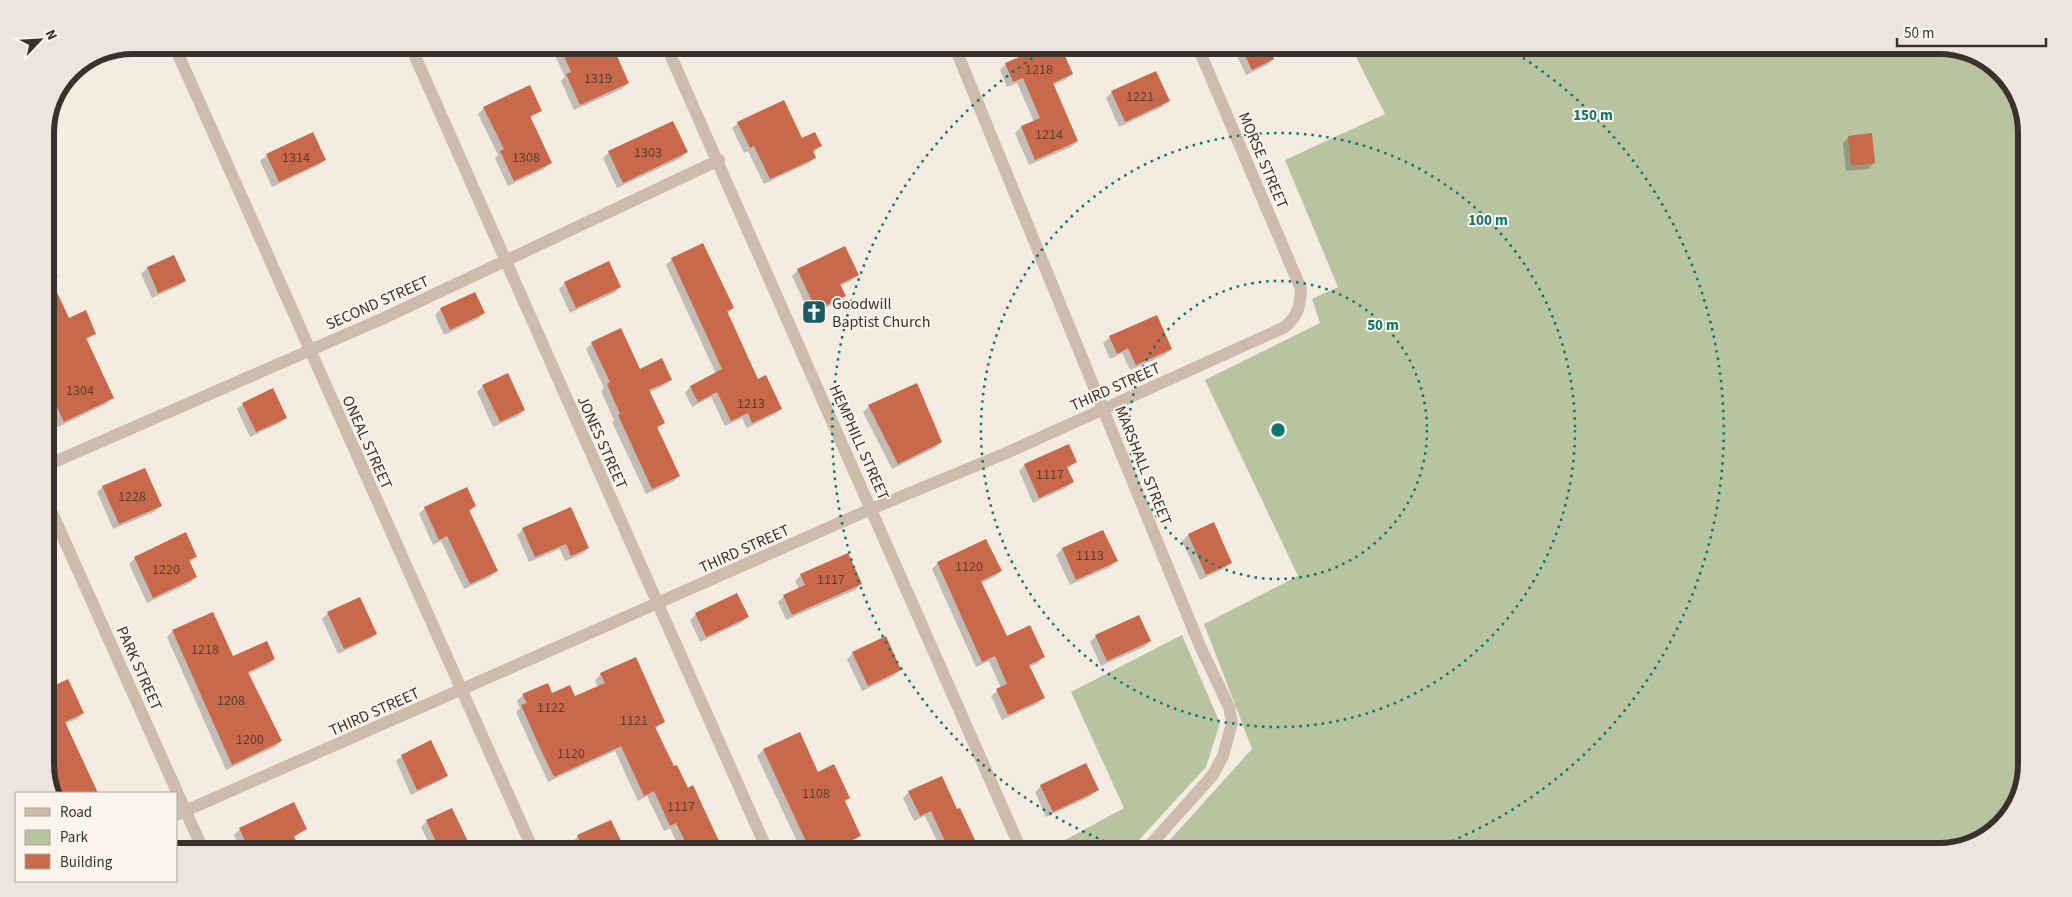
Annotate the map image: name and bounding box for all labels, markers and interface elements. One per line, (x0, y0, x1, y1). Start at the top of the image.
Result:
north arrow (15, 15, 65, 65)
scale bar (1897, 15, 2046, 47)
text: 50 m (1904, 23, 1934, 44)
text: N (40, 26, 62, 43)
house number: 1218 (1025, 60, 1053, 80)
house number: 1319 (584, 69, 612, 89)
house number: 1221 (1126, 87, 1154, 107)
text: 150 m (1573, 105, 1613, 126)
street label: MORSE STREET (1233, 109, 1293, 212)
house number: 1214 (1035, 125, 1063, 145)
house number: 1303 (634, 143, 662, 163)
house number: 1314 (282, 148, 310, 168)
house number: 1308 (512, 148, 540, 168)
text: 100 m (1468, 210, 1508, 231)
street label: SECOND STREET (322, 270, 433, 336)
place label: Goodwill Baptist Church (832, 293, 930, 333)
church icon: Goodwill Baptist Church (801, 299, 827, 325)
text: 50 m (1367, 315, 1399, 336)
street label: THIRD STREET (1067, 357, 1164, 417)
house number: 1304 (66, 381, 94, 401)
street label: HEMPHILL STREET (824, 381, 895, 504)
street label: ONEAL STREET (337, 392, 398, 493)
street label: JONES STREET (572, 392, 633, 493)
house number: 1213 (737, 394, 765, 414)
street label: MARSHALL STREET (1109, 402, 1177, 529)
centre of rings (1269, 421, 1287, 439)
house number: 1117 (1036, 465, 1064, 485)
house number: 1228 (118, 487, 146, 507)
street label: THIRD STREET (696, 519, 793, 579)
house number: 1113 (1076, 546, 1104, 566)
house number: 1120 (955, 557, 983, 577)
house number: 1220 (152, 560, 180, 580)
house number: 1117 (817, 570, 845, 590)
street label: PARK STREET (111, 623, 168, 714)
house number: 1218 (191, 640, 219, 660)
street label: THIRD STREET (326, 682, 423, 742)
house number: 1208 (217, 691, 245, 711)
house number: 1122 (537, 698, 565, 718)
house number: 1121 (620, 711, 648, 731)
house number: 1200 (236, 730, 264, 750)
house number: 1120 (557, 744, 585, 764)
house number: 1108 (802, 784, 830, 804)
legend (15, 792, 178, 882)
house number: 1117 (667, 797, 695, 817)
text: Road (60, 802, 92, 823)
text: Park (60, 827, 89, 848)
text: Building (60, 852, 113, 873)

